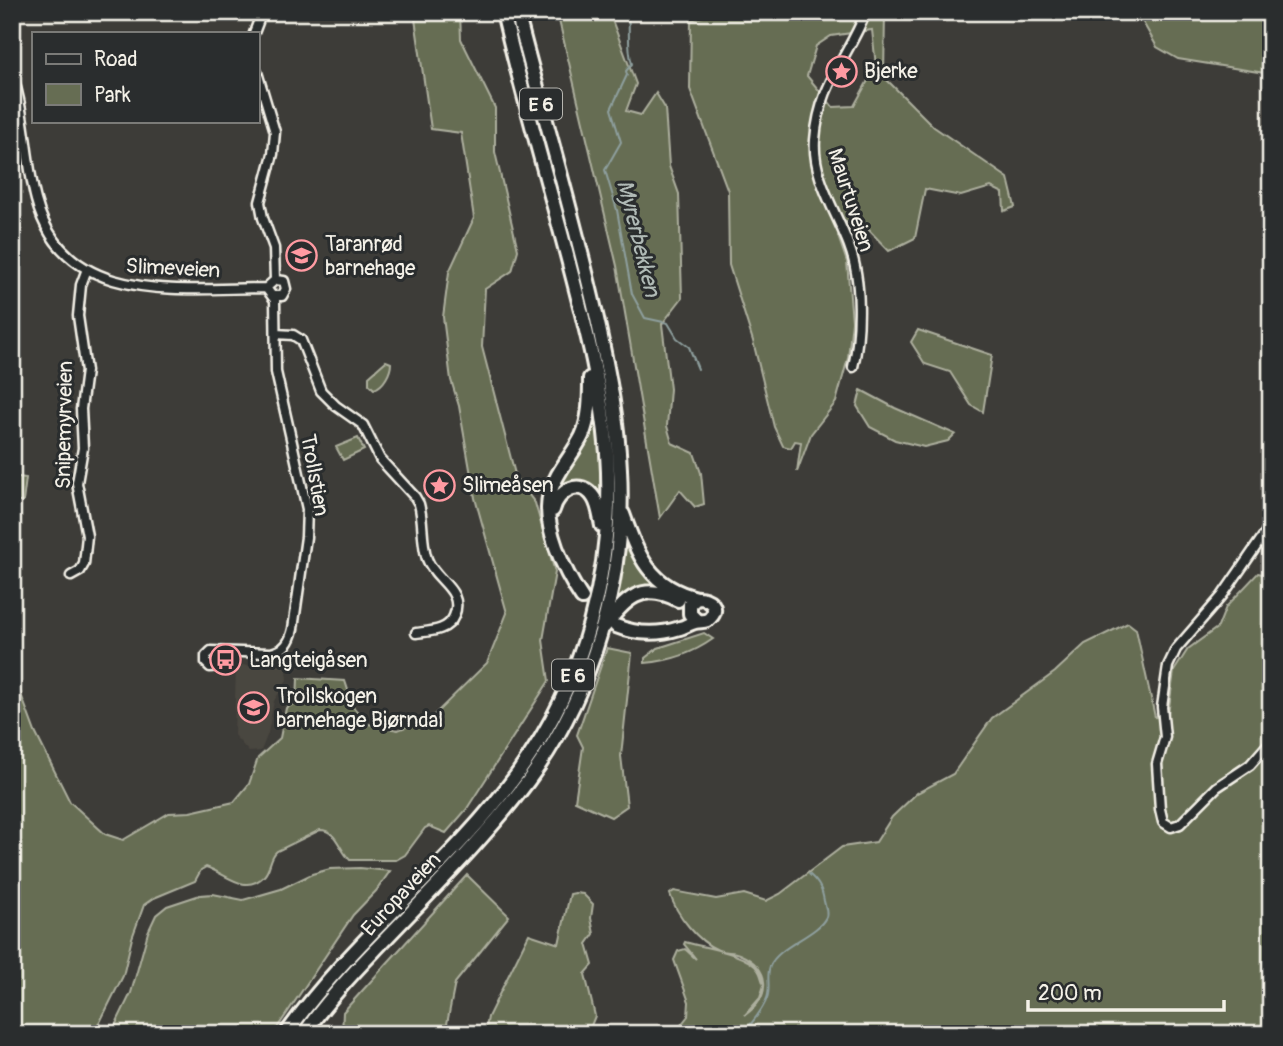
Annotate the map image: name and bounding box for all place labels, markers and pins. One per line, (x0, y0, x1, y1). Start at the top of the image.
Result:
place icon: Bjerke (824, 54, 858, 88)
place label: Bjerke (864, 58, 918, 85)
place label: Taranrød barnehage (325, 231, 416, 282)
school or university icon: Taranrød barnehage (285, 239, 319, 273)
place icon: Slimeåsen (422, 468, 456, 502)
place label: Slimeåsen (462, 472, 554, 499)
bus stop icon: Langteigåsen (209, 643, 243, 677)
place label: Langteigåsen (249, 647, 368, 674)
place label: Trollskogen barnehage Bjørndal (276, 683, 443, 734)
school or university icon: Trollskogen barnehage Bjørndal (236, 691, 270, 725)

